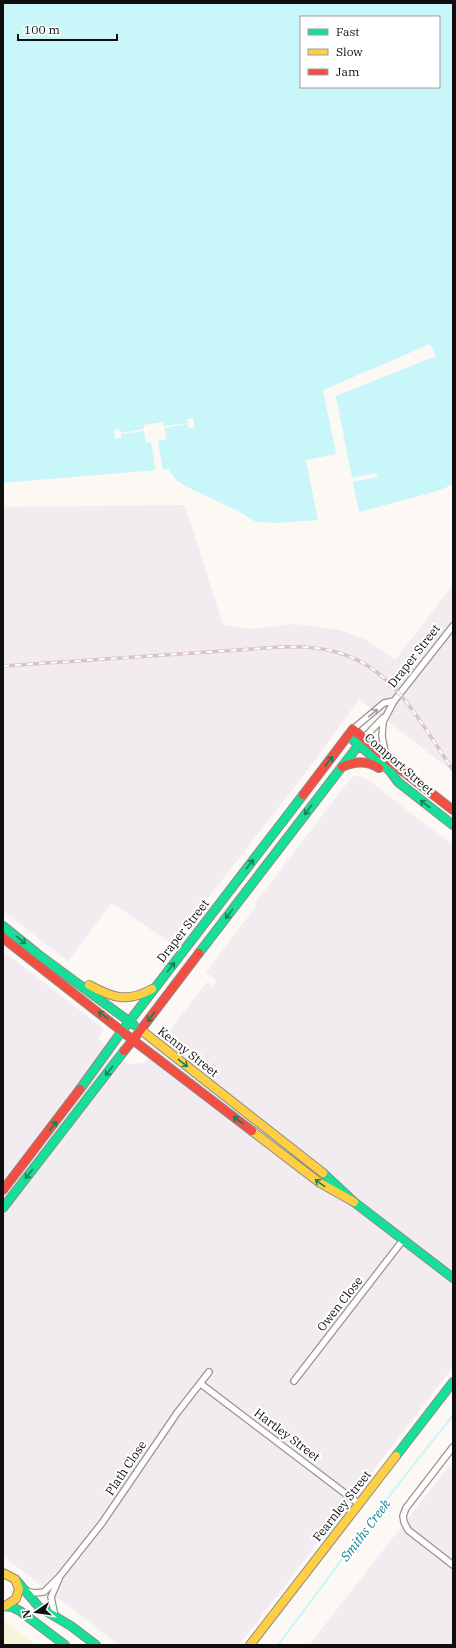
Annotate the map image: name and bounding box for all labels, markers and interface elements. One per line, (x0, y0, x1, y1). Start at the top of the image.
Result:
scale bar (18, 16, 117, 42)
legend (300, 16, 440, 88)
text: 100 m (24, 22, 60, 37)
text: Fast (336, 24, 360, 39)
text: Slow (336, 44, 363, 59)
text: Jam (336, 64, 360, 79)
street label: Draper Street (384, 621, 443, 690)
one-way arrow (367, 708, 378, 717)
street label: Comport Street (362, 730, 437, 798)
one-way arrow (325, 755, 333, 766)
one-way arrow (420, 799, 431, 808)
one-way arrow (304, 805, 313, 816)
one-way arrow (246, 858, 254, 869)
street label: Draper Street (153, 896, 212, 965)
one-way arrow (225, 908, 234, 919)
one-way arrow (16, 936, 27, 945)
one-way arrow (166, 961, 175, 972)
one-way arrow (97, 1011, 108, 1020)
one-way arrow (146, 1011, 155, 1022)
street label: Kenny Street (155, 1023, 222, 1080)
one-way arrow (177, 1058, 188, 1067)
one-way arrow (105, 1065, 113, 1076)
one-way arrow (232, 1115, 243, 1124)
one-way arrow (49, 1121, 57, 1132)
one-way arrow (25, 1168, 34, 1179)
one-way arrow (315, 1179, 326, 1187)
street label: Owen Close (314, 1273, 366, 1334)
street label: Hartley Street (251, 1405, 323, 1464)
street label: Plath Close (102, 1438, 149, 1498)
street label: Fearnley Street (309, 1467, 374, 1544)
water label: Smiths Creek (336, 1496, 394, 1565)
north arrow (16, 1592, 56, 1632)
text: N (18, 1608, 34, 1620)

